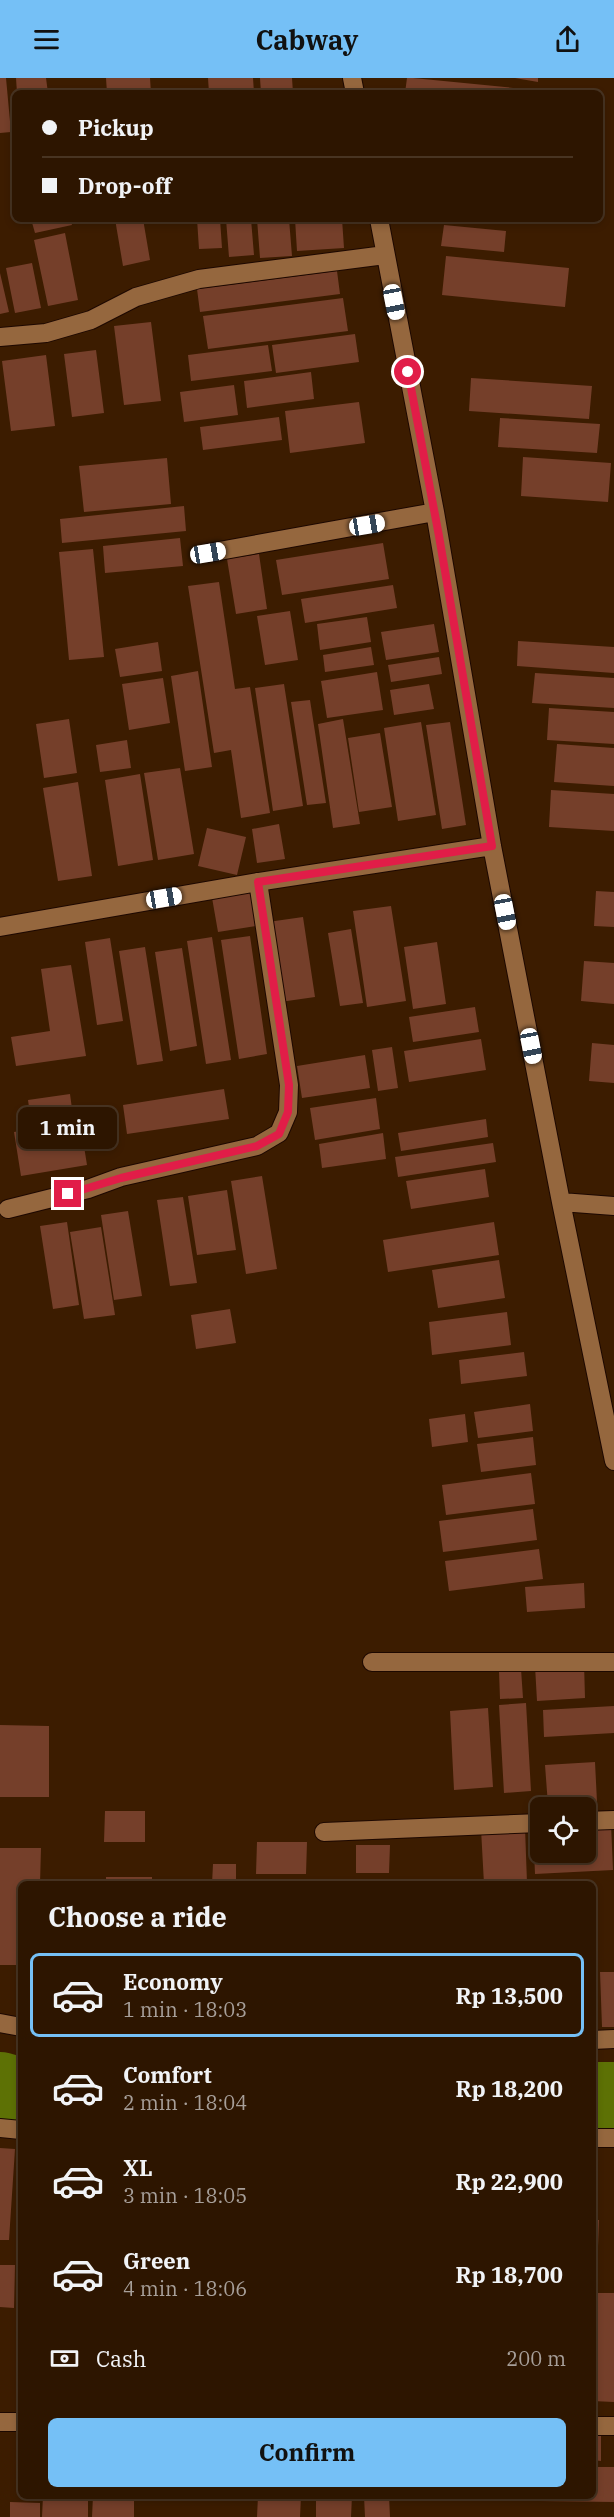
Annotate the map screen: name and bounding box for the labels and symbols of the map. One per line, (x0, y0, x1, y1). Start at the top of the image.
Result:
car (382, 283, 406, 321)
route start (394, 358, 421, 385)
car (348, 513, 386, 537)
car (189, 541, 227, 565)
car (145, 886, 183, 910)
car (493, 893, 517, 931)
car (519, 1027, 543, 1065)
callout: 1 min (19, 1107, 118, 1149)
route end (54, 1180, 81, 1207)

